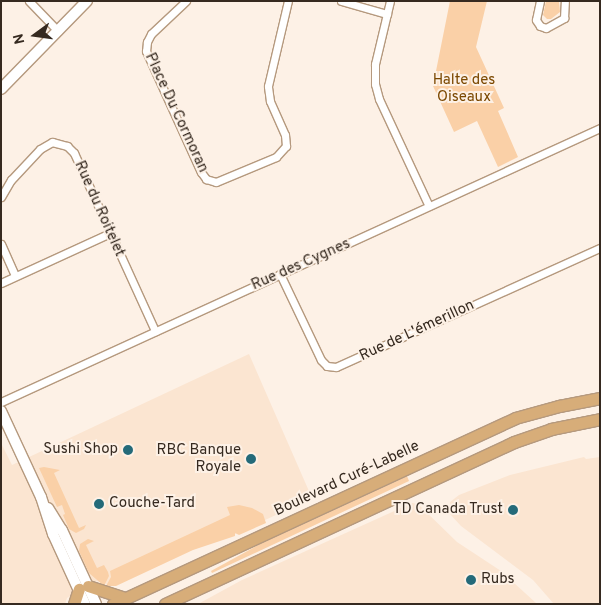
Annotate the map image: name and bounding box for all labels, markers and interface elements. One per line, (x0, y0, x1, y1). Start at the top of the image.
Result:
north arrow (10, 10, 60, 60)
text: N (10, 32, 29, 46)
street label: Place Du Cormoran (140, 50, 212, 176)
park label: Halte des Oiseaux (433, 71, 495, 106)
street label: Rue du Roitelet (70, 158, 128, 260)
street label: Rue des Cygnes (249, 235, 353, 295)
street label: Rue de L'émerillon (357, 296, 477, 366)
street label: Boulevard Curé-Labelle (272, 437, 422, 521)
place label: Sushi Shop (43, 441, 118, 459)
place label: RBC Banque Royale (156, 441, 241, 476)
marker: Sushi Shop (122, 444, 134, 456)
marker: RBC Banque Royale (245, 453, 257, 465)
place label: Couche-Tard (109, 495, 195, 513)
marker: Couche-Tard (93, 498, 105, 510)
place label: TD Canada Trust (392, 501, 503, 519)
marker: TD Canada Trust (507, 504, 519, 516)
place label: Rubs (481, 571, 515, 589)
marker: Rubs (465, 574, 477, 586)

